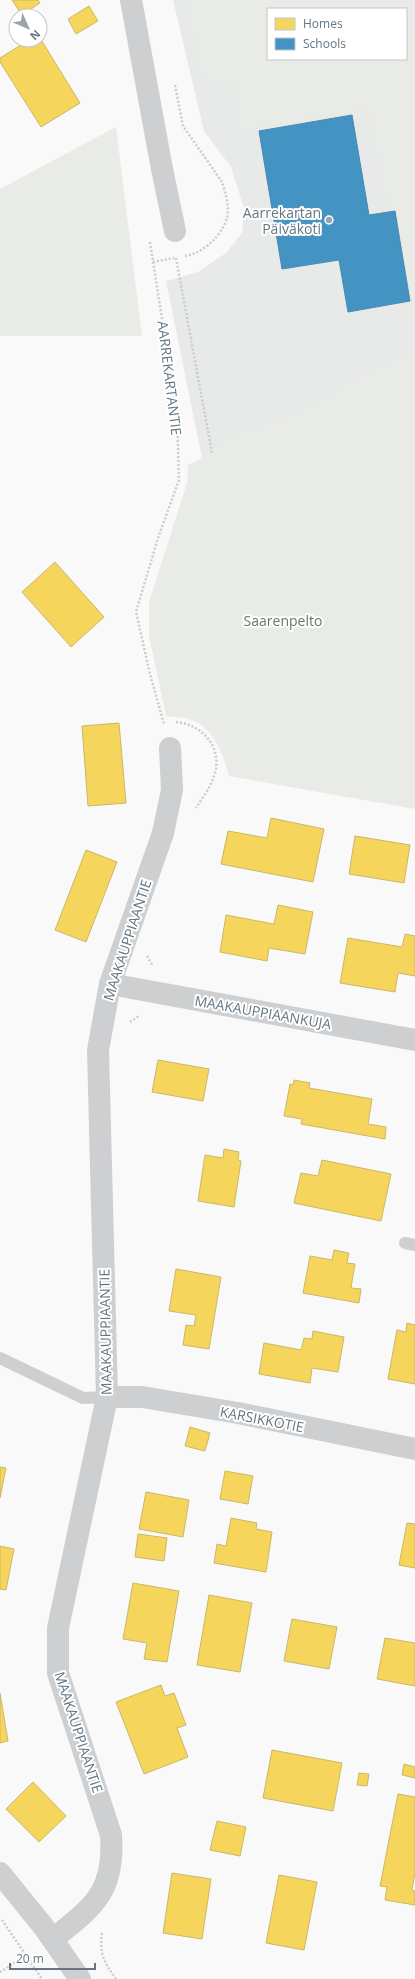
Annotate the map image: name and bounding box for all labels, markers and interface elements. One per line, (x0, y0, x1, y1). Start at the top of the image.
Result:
north arrow (8, 8, 48, 48)
legend (267, 8, 407, 60)
text: Homes (303, 15, 343, 32)
text: N (27, 27, 44, 44)
text: Schools (303, 35, 346, 52)
place label: Aarrekartan Päiväkoti (243, 203, 321, 238)
marker: Aarrekartan Päiväkoti (324, 215, 334, 225)
street label: AARREKARTANTIE (154, 320, 186, 436)
park label: Saarenpelto (244, 611, 322, 630)
street label: MAAKAUPPIAANTIE (98, 877, 156, 1003)
street label: MAAKAUPPIAANKUJA (193, 991, 333, 1033)
street label: MAAKAUPPIAANTIE (94, 1269, 116, 1395)
street label: KARSIKKOTIE (218, 1402, 306, 1436)
street label: MAAKAUPPIAANTIE (50, 1669, 108, 1795)
scale bar (10, 1945, 95, 1971)
text: 20 m (16, 1950, 44, 1967)

